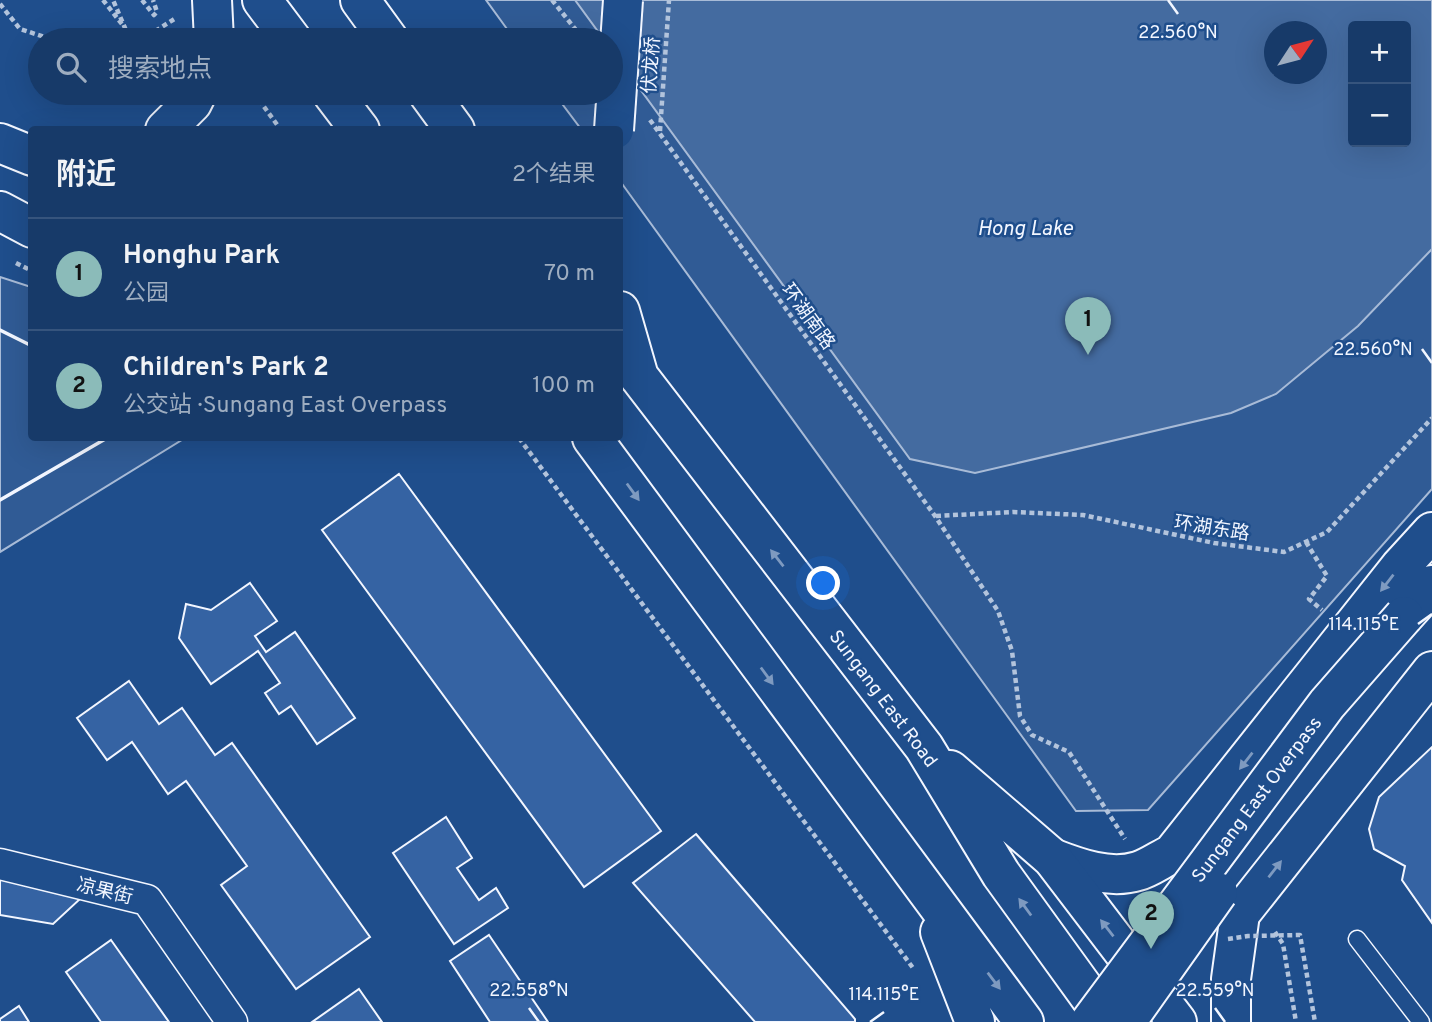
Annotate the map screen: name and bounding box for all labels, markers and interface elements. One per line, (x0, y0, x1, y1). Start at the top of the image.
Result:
north arrow (1264, 21, 1327, 84)
map controls (1348, 21, 1411, 147)
button: + (1348, 21, 1411, 84)
text: 22.560°N (1138, 22, 1218, 45)
search box (28, 28, 623, 105)
street label: 伏龙桥 (638, 36, 666, 94)
icon: search (52, 48, 90, 86)
text: 搜索地点 (108, 54, 212, 87)
button: − (1348, 84, 1411, 147)
text: 附近 (56, 158, 116, 195)
text: 2个结果 (512, 161, 595, 190)
water label: Hong Lake (977, 216, 1074, 243)
text: Honghu Park (123, 240, 280, 273)
text: 1 (74, 260, 84, 289)
text: 70 m (544, 260, 595, 289)
street label: 环湖南路 (775, 279, 839, 355)
text: 公园 (123, 280, 169, 309)
pin: 1 (1065, 297, 1111, 355)
text: 22.560°N (1333, 339, 1413, 362)
text: Children's Park 2 (123, 352, 329, 385)
text: 2 (72, 372, 86, 401)
text: 100 m (532, 372, 595, 401)
text: 公交站 · Sungang East Overpass (123, 392, 447, 421)
one-way arrow (626, 483, 640, 502)
street label: 环湖东路 (1172, 511, 1251, 547)
one-way arrow (770, 549, 785, 567)
your location (806, 566, 840, 600)
one-way arrow (1380, 574, 1395, 592)
text: 114.115°E (1328, 614, 1400, 637)
street label: Sungang East Road (823, 626, 942, 773)
one-way arrow (760, 667, 774, 685)
street label: Sungang East Overpass (1187, 712, 1328, 888)
one-way arrow (1238, 752, 1253, 770)
one-way arrow (1268, 860, 1283, 878)
street label: 凉果街 (74, 873, 135, 910)
pin: 2 (1128, 891, 1174, 949)
one-way arrow (1018, 898, 1032, 916)
one-way arrow (1100, 919, 1114, 937)
one-way arrow (986, 972, 1000, 990)
text: 22.558°N (489, 980, 569, 1003)
text: 22.559°N (1175, 980, 1255, 1003)
text: 114.115°E (848, 984, 920, 1007)

